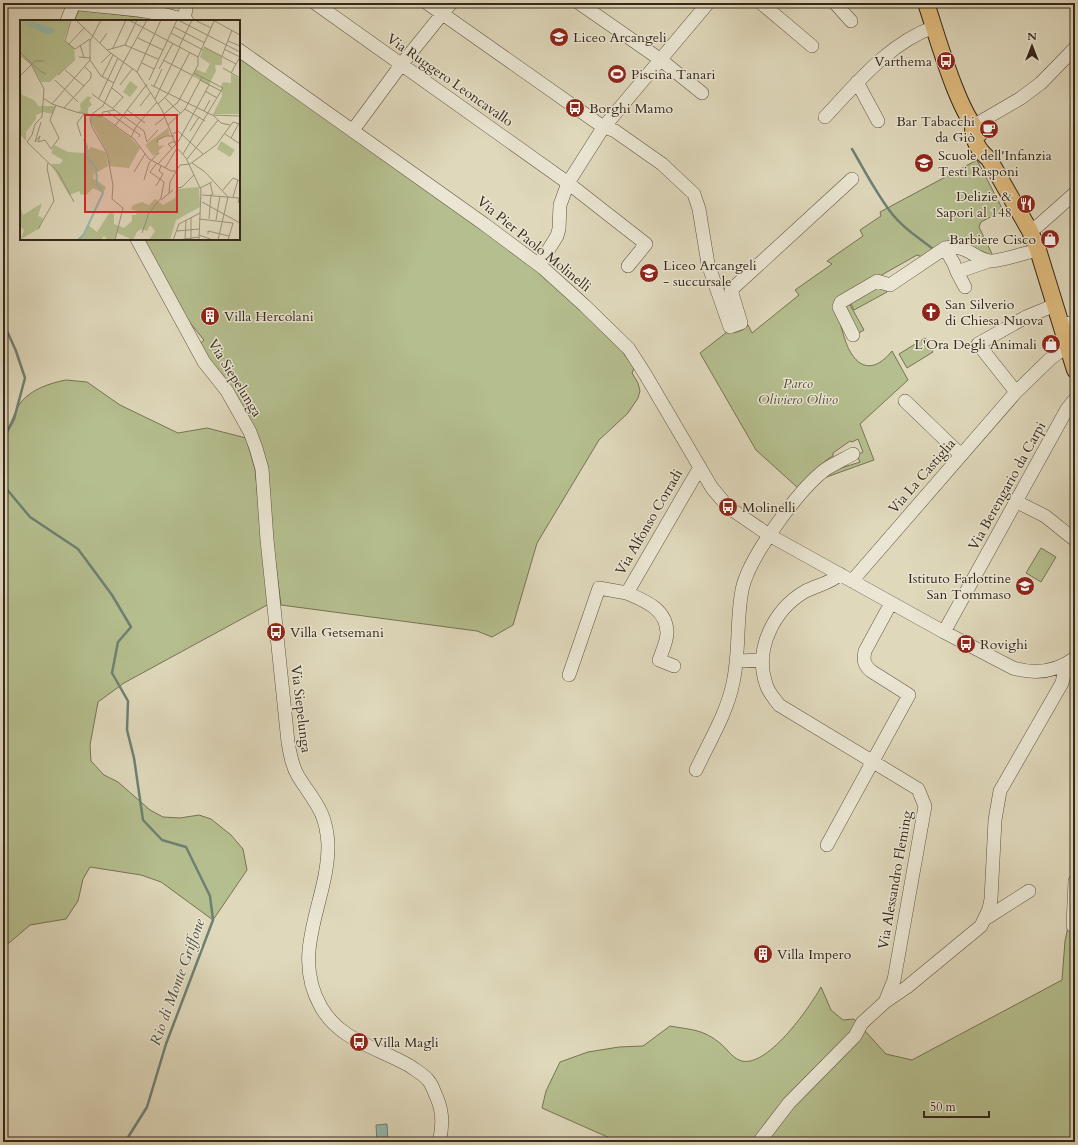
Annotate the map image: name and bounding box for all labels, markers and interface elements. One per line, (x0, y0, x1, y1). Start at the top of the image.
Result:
inset map (20, 20, 240, 240)
school or university icon: Liceo Arcangeli (548, 26, 570, 48)
north arrow (1012, 26, 1052, 66)
place label: Liceo Arcangeli (573, 28, 667, 47)
street label: Via Ruggero Leoncavallo (383, 29, 517, 131)
text: N (1027, 29, 1037, 44)
bus stop icon: Varthema (935, 50, 957, 72)
place label: Varthema (874, 52, 932, 71)
sports icon: Piscina Tanari (606, 63, 628, 85)
place label: Piscina Tanari (631, 65, 715, 84)
bus stop icon: Borghi Mamo (564, 97, 586, 119)
place label: Borghi Mamo (589, 99, 673, 118)
place label: Bar Tabacchi da Giò (896, 112, 975, 147)
cafe icon: Bar Tabacchi da Giò (978, 118, 1000, 140)
place label: Scuole dell'Infanzia Testi Rasponi (938, 146, 1052, 181)
school or university icon: Scuole dell'Infanzia Testi Rasponi (913, 152, 935, 174)
place label: Delizie & Sapori al 148 (936, 187, 1013, 222)
street label: Via Pier Paolo Molinelli (473, 192, 595, 296)
restaurant icon: Delizie & Sapori al 148 (1015, 193, 1037, 215)
shop icon: Barbiere Cisco (1039, 228, 1061, 250)
place label: Barbiere Cisco (949, 230, 1036, 249)
place label: Liceo Arcangeli - succursale (663, 256, 757, 291)
school or university icon: Liceo Arcangeli - succursale (638, 262, 660, 284)
place label: San Silverio di Chiesa Nuova (945, 295, 1044, 330)
church icon: San Silverio di Chiesa Nuova (920, 301, 942, 323)
building icon: Villa Hercolani (199, 305, 221, 327)
place label: Villa Hercolani (224, 307, 314, 326)
shop icon: L'Ora Degli Animali (1040, 333, 1062, 355)
place label: L'Ora Degli Animali (914, 335, 1037, 354)
street label: Via Siepelunga (204, 336, 266, 420)
park label: Parco Oliviero Olivo (758, 374, 838, 409)
street label: Via Berengario da Carpi (964, 418, 1050, 554)
street label: Via La Castiglia (884, 434, 960, 518)
street label: Via Alfonso Corradi (611, 466, 687, 578)
bus stop icon: Molinelli (717, 496, 739, 518)
place label: Molinelli (742, 498, 796, 517)
place label: Istituto Farlottine San Tommaso (908, 569, 1011, 604)
school or university icon: Istituto Farlottine San Tommaso (1014, 575, 1036, 597)
bus stop icon: Villa Getsemani (265, 621, 287, 643)
place label: Villa Getsemani (290, 623, 384, 642)
bus stop icon: Rovighi (955, 633, 977, 655)
place label: Rovighi (980, 635, 1028, 654)
street label: Via Siepelunga (286, 664, 316, 754)
street label: Via Alessandro Fleming (873, 809, 917, 951)
water label: Rio di Monte Griffone (145, 916, 209, 1048)
building icon: Villa Impero (752, 943, 774, 965)
place label: Villa Impero (777, 945, 852, 964)
bus stop icon: Villa Magli (348, 1031, 370, 1053)
place label: Villa Magli (373, 1033, 439, 1052)
scale bar (924, 1093, 989, 1119)
text: 50 m (930, 1099, 957, 1115)

